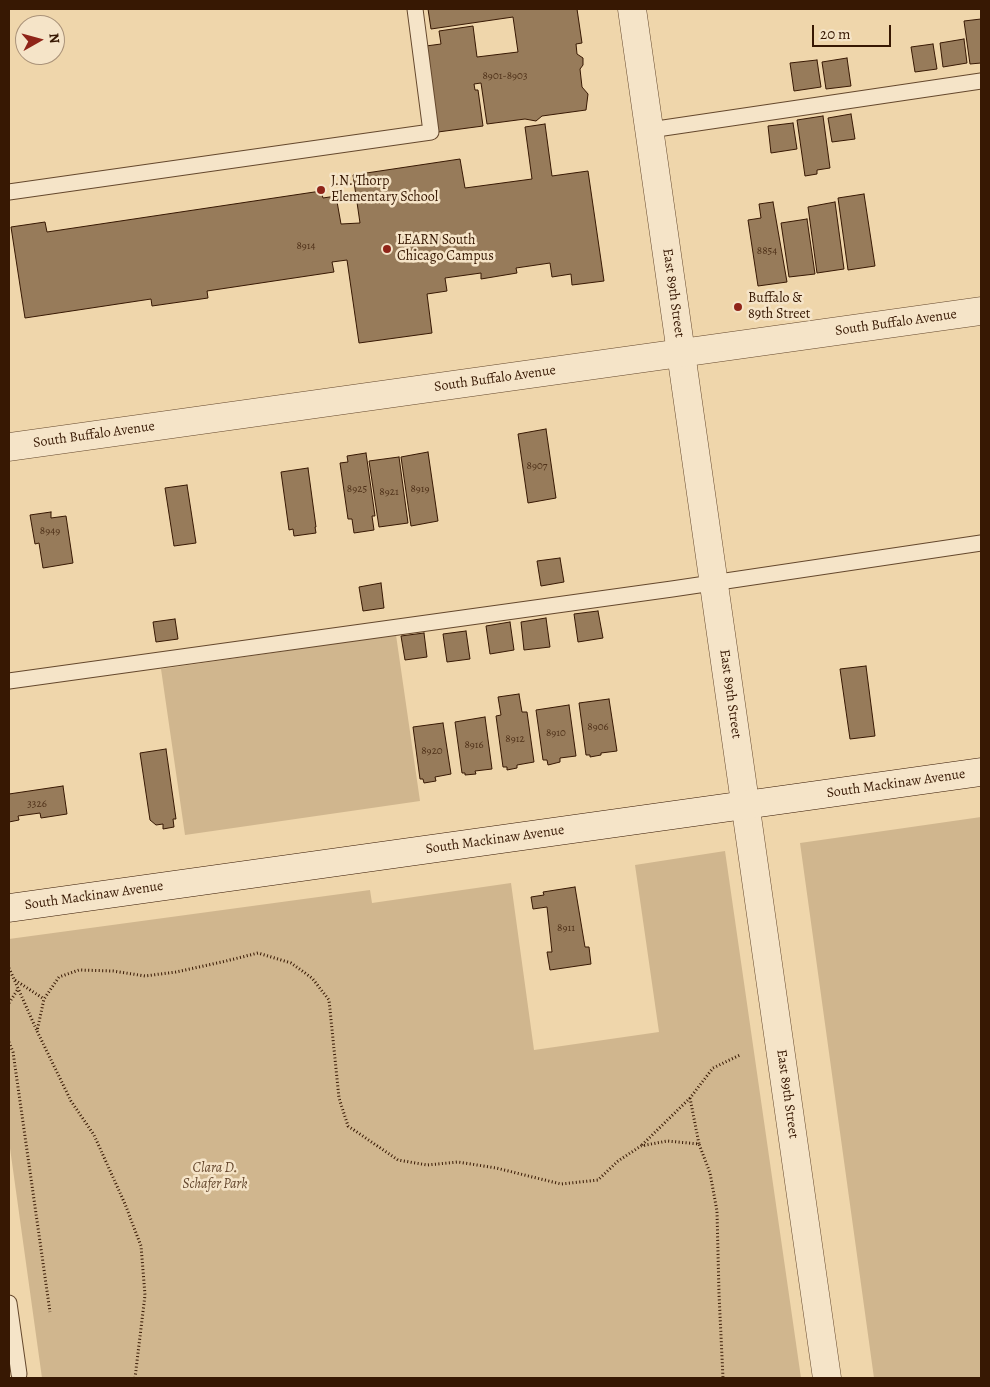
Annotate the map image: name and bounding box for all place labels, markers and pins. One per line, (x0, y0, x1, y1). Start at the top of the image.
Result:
place label: J.N. Thorp Elementary School (331, 174, 438, 206)
marker: J.N. Thorp Elementary School (315, 184, 327, 196)
place label: LEARN South Chicago Campus (397, 233, 494, 266)
marker: LEARN South Chicago Campus (381, 243, 393, 255)
place label: Buffalo & 89th Street (748, 291, 810, 324)
marker: Buffalo & 89th Street (732, 301, 744, 313)

